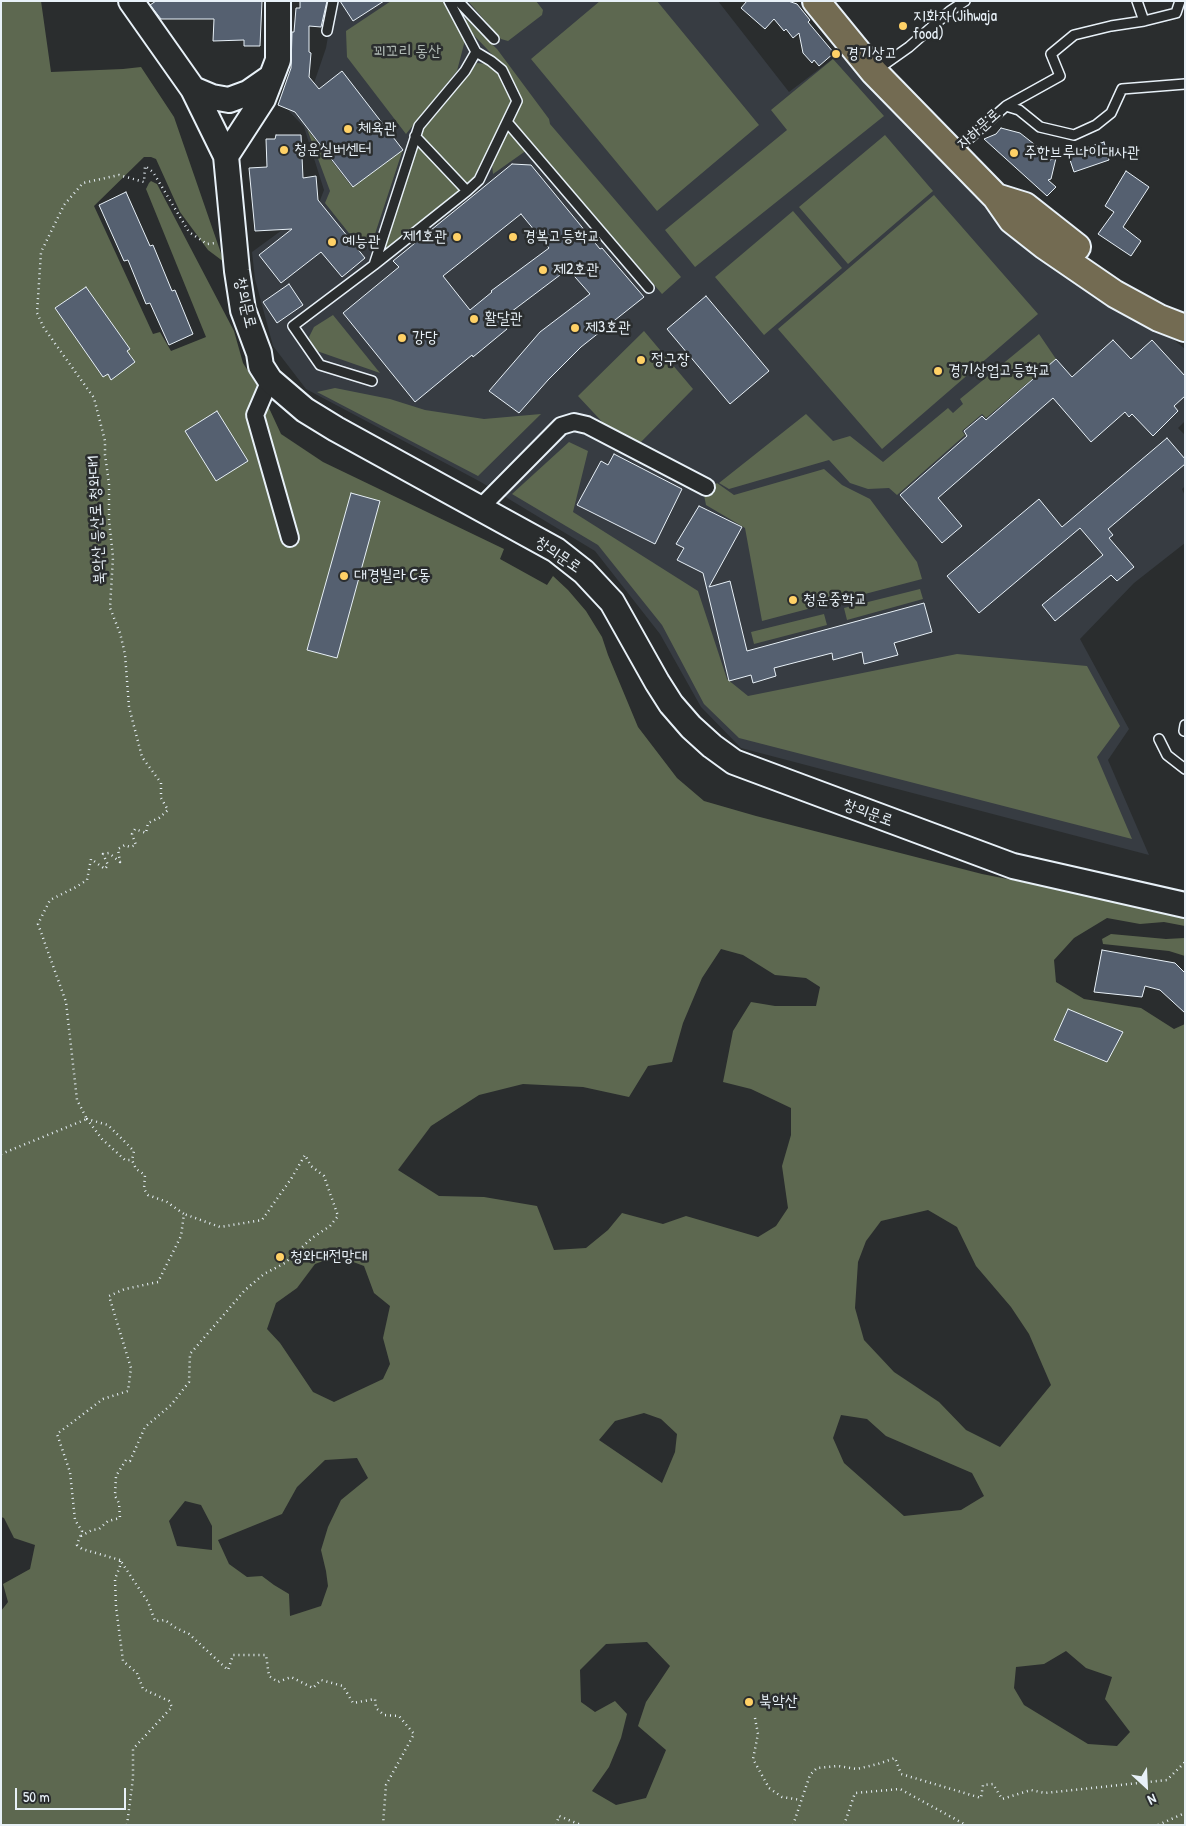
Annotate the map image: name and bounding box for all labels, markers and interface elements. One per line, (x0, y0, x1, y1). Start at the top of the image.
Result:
place label: 지화자(Jihwaja food) (913, 7, 997, 45)
marker: 지화자(Jihwaja food) (897, 20, 909, 32)
park label: 꾀꼬리 동산 (373, 42, 441, 62)
place label: 경기상고 (846, 44, 898, 64)
marker: 경기상고 (830, 48, 842, 60)
street label: 자하문로 (953, 105, 1005, 153)
place label: 체육관 (358, 119, 397, 139)
marker: 체육관 (342, 123, 354, 135)
place label: 청운실버센터 (294, 140, 371, 160)
place label: 주한브루나이대사관 (1024, 143, 1140, 163)
marker: 청운실버센터 (278, 144, 290, 156)
marker: 주한브루나이대사관 (1008, 147, 1020, 159)
place label: 제1호관 (403, 227, 447, 247)
place label: 경복고등학교 (523, 227, 600, 247)
marker: 제1호관 (451, 231, 463, 243)
marker: 경복고등학교 (507, 231, 519, 243)
place label: 예능관 (342, 232, 381, 252)
marker: 예능관 (326, 236, 338, 248)
place label: 제2호관 (553, 260, 599, 280)
marker: 제2호관 (537, 264, 549, 276)
street label: 창의문로 (230, 276, 260, 330)
place label: 활달관 (484, 309, 523, 329)
marker: 활달관 (468, 313, 480, 325)
place label: 제3호관 (585, 318, 631, 338)
marker: 제3호관 (569, 322, 581, 334)
place label: 강당 (412, 328, 438, 348)
marker: 강당 (396, 332, 408, 344)
place label: 정구장 (651, 350, 690, 370)
marker: 정구장 (635, 354, 647, 366)
place label: 경기상업고등학교 (948, 361, 1051, 381)
marker: 경기상업고등학교 (932, 365, 944, 377)
street label: 북악산 등산로 청와대1 (84, 455, 110, 585)
street label: 창의문로 (531, 533, 585, 577)
place label: 대경빌라 C동 (354, 566, 431, 586)
marker: 대경빌라 C동 (338, 570, 350, 582)
place label: 청운중학교 (803, 590, 867, 610)
marker: 청운중학교 (787, 594, 799, 606)
street label: 창의문로 (841, 795, 895, 831)
place label: 청와대전망대 (290, 1247, 367, 1267)
marker: 청와대전망대 (274, 1251, 286, 1263)
place label: 북악산 (759, 1692, 798, 1712)
marker: 북악산 (743, 1696, 755, 1708)
north arrow (1121, 1761, 1171, 1811)
scale bar (18, 1778, 129, 1810)
text: 50 m (23, 1786, 50, 1807)
text: N (1145, 1790, 1160, 1810)

